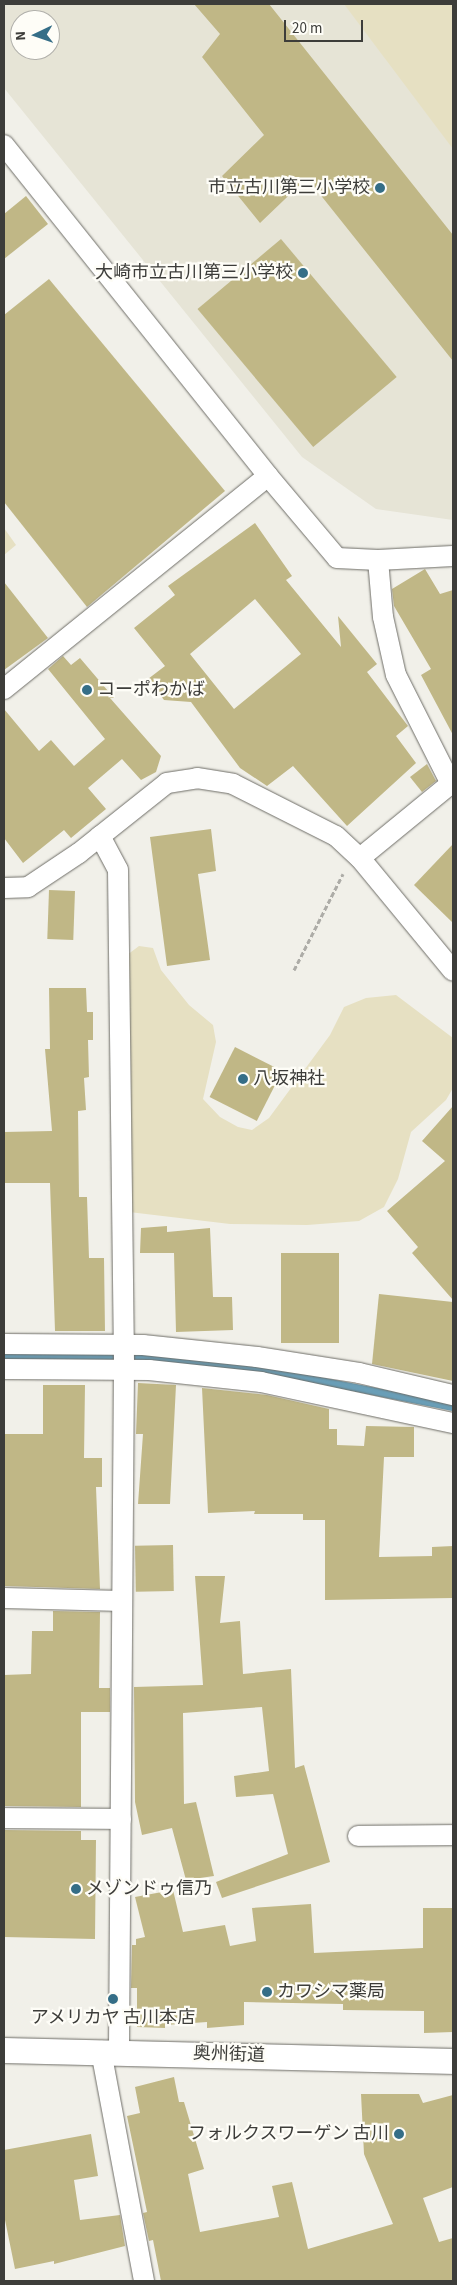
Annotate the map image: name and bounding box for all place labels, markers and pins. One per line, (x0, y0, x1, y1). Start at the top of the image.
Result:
place label: 市立古川第三小学校 (208, 177, 370, 199)
marker: 市立古川第三小学校 (374, 182, 386, 194)
place label: 大崎市立古川第三小学校 (95, 262, 293, 284)
marker: 大崎市立古川第三小学校 (297, 267, 309, 279)
place label: コーポわかば (97, 679, 205, 701)
marker: コーポわかば (81, 684, 93, 696)
place label: 八坂神社 (253, 1068, 325, 1090)
marker: 八坂神社 (237, 1073, 249, 1085)
place label: メゾンドゥ信乃 (86, 1878, 212, 1900)
marker: メゾンドゥ信乃 (70, 1883, 82, 1895)
place label: カワシマ薬局 (277, 1981, 385, 2003)
marker: カワシマ薬局 (261, 1986, 273, 1998)
marker: アメリカヤ 古川本店 (107, 1993, 119, 2005)
place label: アメリカヤ 古川本店 (30, 2007, 196, 2029)
place label: フォルクスワーゲン 古川 (187, 2123, 389, 2145)
marker: フォルクスワーゲン 古川 (393, 2128, 405, 2140)

